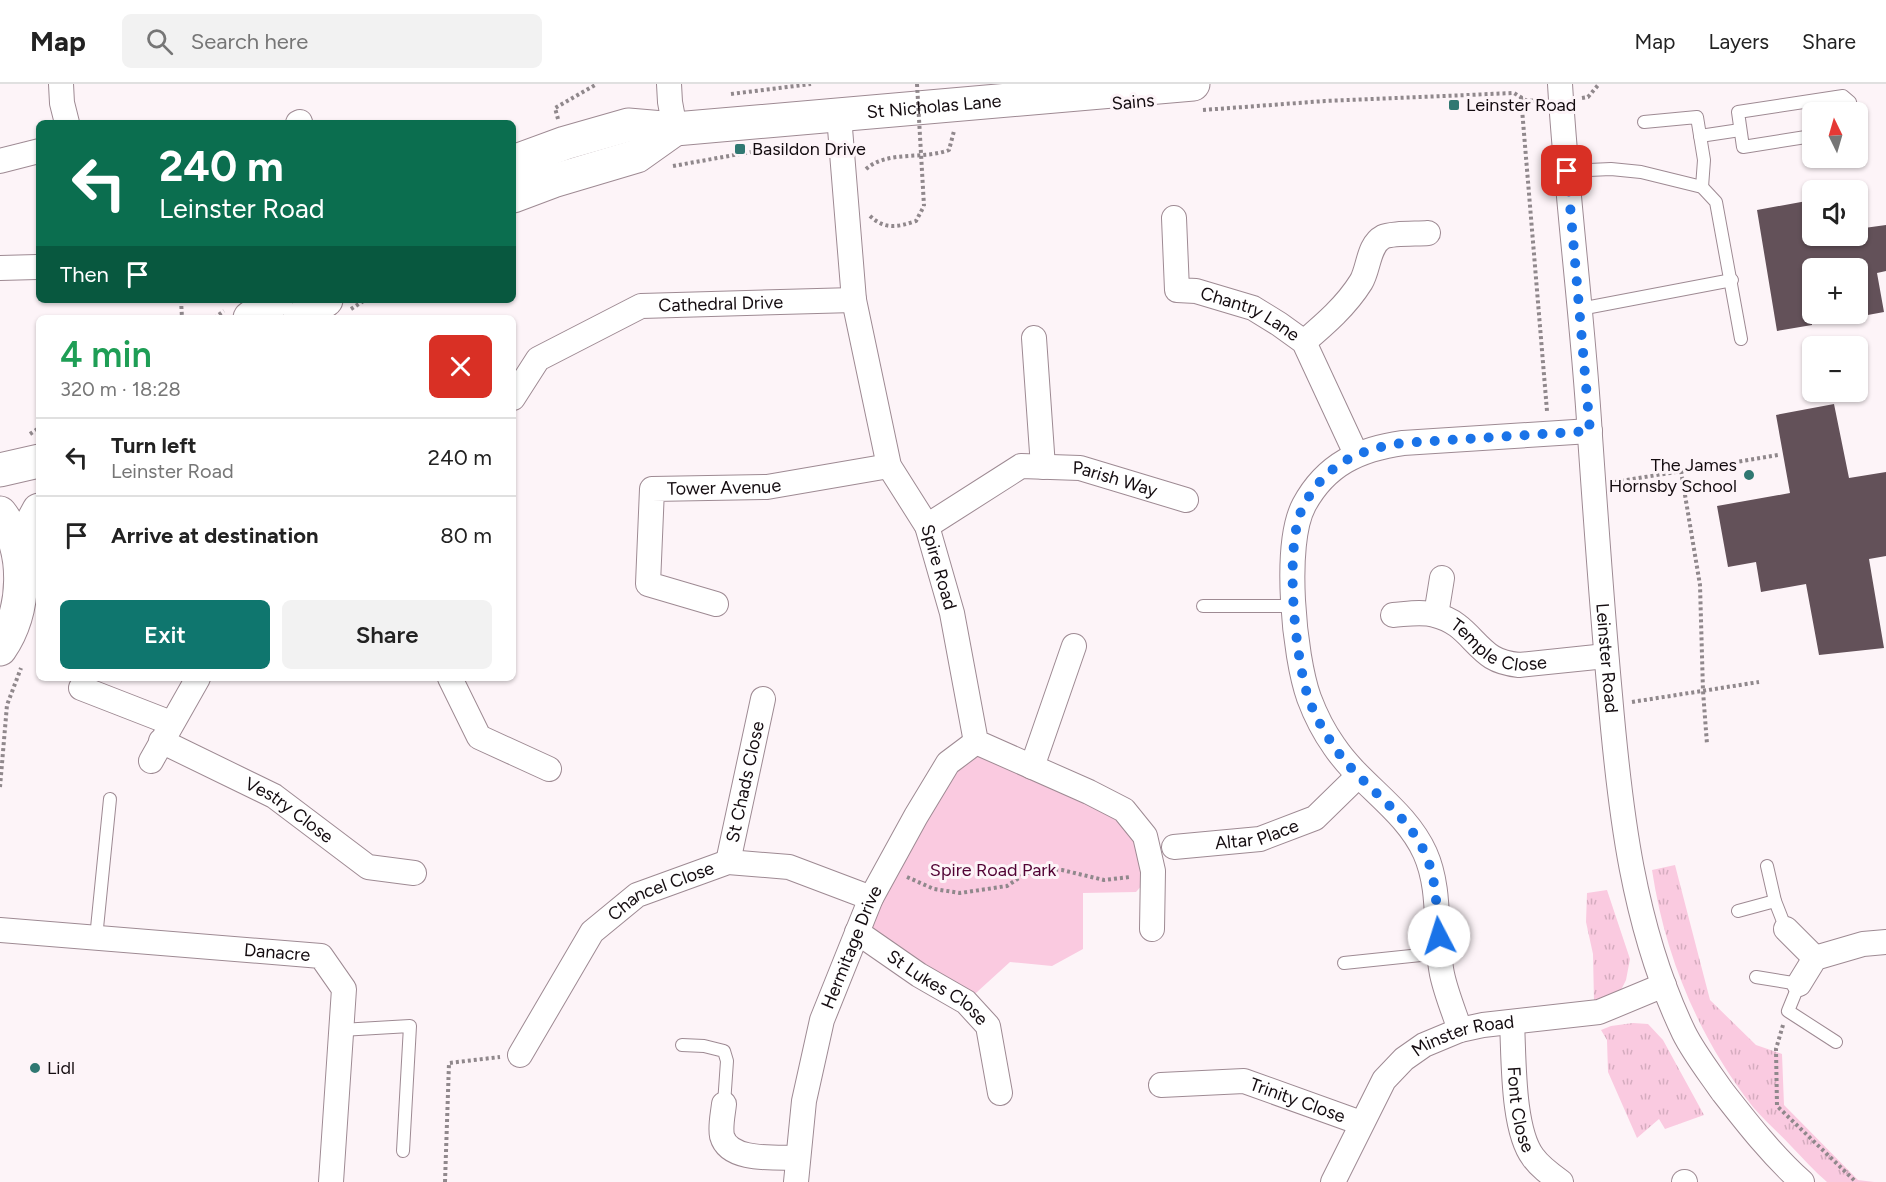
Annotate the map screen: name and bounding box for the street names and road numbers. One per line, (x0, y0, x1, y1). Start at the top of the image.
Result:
street label: Sains (1111, 89, 1155, 115)
street label: St Nicholas Lane (866, 90, 1002, 123)
street label: Chantry Lane (1198, 282, 1304, 346)
street label: Cathedral Drive (658, 291, 784, 317)
street label: Parish Way (1072, 457, 1161, 502)
street label: Tower Avenue (667, 474, 783, 500)
street label: Spire Road (916, 522, 961, 612)
street label: Leinster Road (1591, 602, 1623, 714)
street label: Temple Close (1447, 613, 1548, 676)
street label: St Chads Close (721, 719, 769, 845)
street label: Vestry Close (241, 773, 338, 848)
street label: Altar Place (1214, 814, 1302, 854)
street label: Chancel Close (603, 857, 717, 926)
street label: Hermitage Drive (817, 881, 887, 1012)
street label: Danacre (243, 939, 311, 966)
street label: St Lukes Close (883, 945, 993, 1030)
street label: Minster Road (1407, 1011, 1515, 1061)
street label: Font Close (1503, 1066, 1539, 1156)
street label: Trinity Close (1247, 1073, 1348, 1128)

